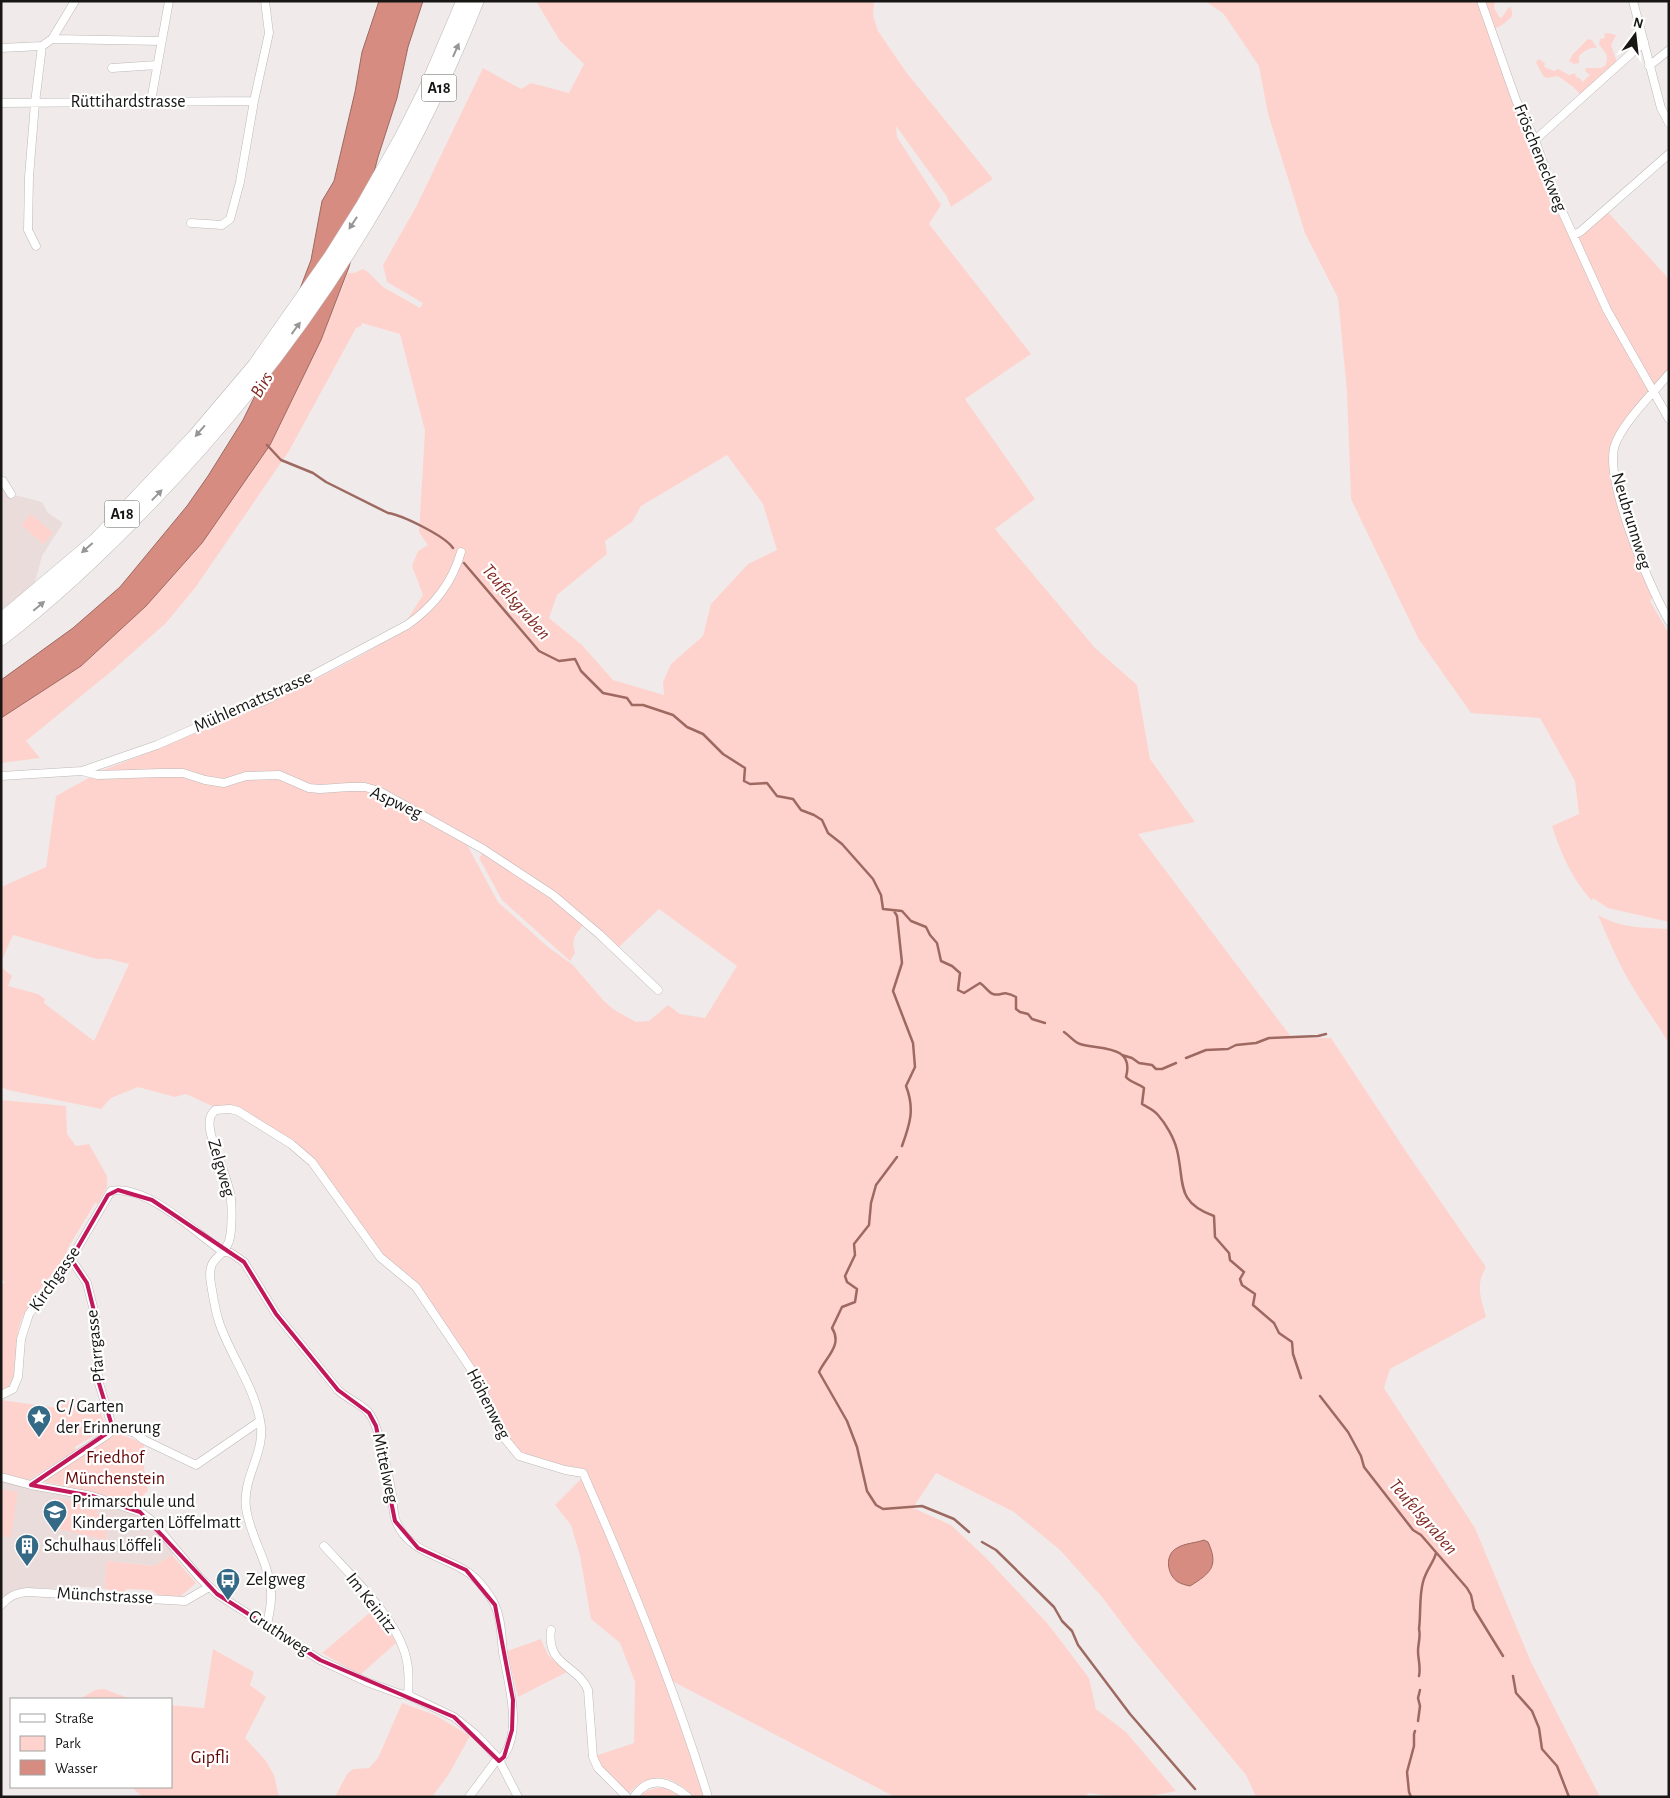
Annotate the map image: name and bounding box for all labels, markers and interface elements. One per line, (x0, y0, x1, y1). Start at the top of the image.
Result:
north arrow (1610, 10, 1660, 60)
text: N (1632, 15, 1645, 31)
one-way arrow (452, 43, 460, 57)
road number: A18 (422, 75, 456, 102)
street label: Rüttihardstrasse (70, 93, 186, 111)
street label: Fröscheneckweg (1510, 102, 1570, 215)
one-way arrow (348, 217, 357, 230)
one-way arrow (291, 321, 301, 335)
water label: Birs (247, 369, 277, 401)
one-way arrow (194, 425, 206, 437)
street label: Neubrunnweg (1608, 470, 1654, 572)
one-way arrow (151, 489, 163, 501)
road number: A18 (104, 500, 140, 528)
one-way arrow (81, 543, 94, 554)
water label: Teufelsgraben (478, 560, 554, 644)
one-way arrow (32, 601, 45, 612)
street label: Mühlemattstrasse (191, 668, 315, 736)
street label: Aspweg (367, 783, 425, 823)
street label: Zelgweg (204, 1137, 238, 1199)
street label: Kirchgasse (26, 1243, 84, 1315)
street label: Pfarrgasse (83, 1309, 109, 1383)
street label: Höhenweg (463, 1366, 513, 1442)
place label: C / Garten der Erinnerung (56, 1398, 161, 1437)
place icon: C / Garten der Erinnerung (26, 1404, 52, 1438)
street label: Mittelweg (369, 1431, 401, 1505)
park label: Friedhof Münchenstein (65, 1449, 165, 1488)
water label: Teufelsgraben (1385, 1475, 1461, 1559)
place label: Primarschule und Kindergarten Löffelmatt (72, 1493, 241, 1532)
school or university icon: Primarschule und Kindergarten Löffelmatt (42, 1499, 68, 1533)
building icon: Schulhaus Löffeli (14, 1533, 40, 1567)
place label: Schulhaus Löffeli (44, 1537, 162, 1555)
bus stop icon: Zelgweg (215, 1567, 241, 1601)
street label: Im Keinitz (342, 1570, 400, 1636)
place label: Zelgweg (246, 1571, 306, 1589)
street label: Münchstrasse (56, 1584, 154, 1608)
street label: Gruthweg (245, 1607, 313, 1659)
legend (10, 1698, 172, 1788)
text: Straße (55, 1711, 94, 1726)
text: Park (55, 1736, 81, 1751)
park label: Gipfli (191, 1749, 229, 1767)
text: Wasser (55, 1761, 98, 1776)

